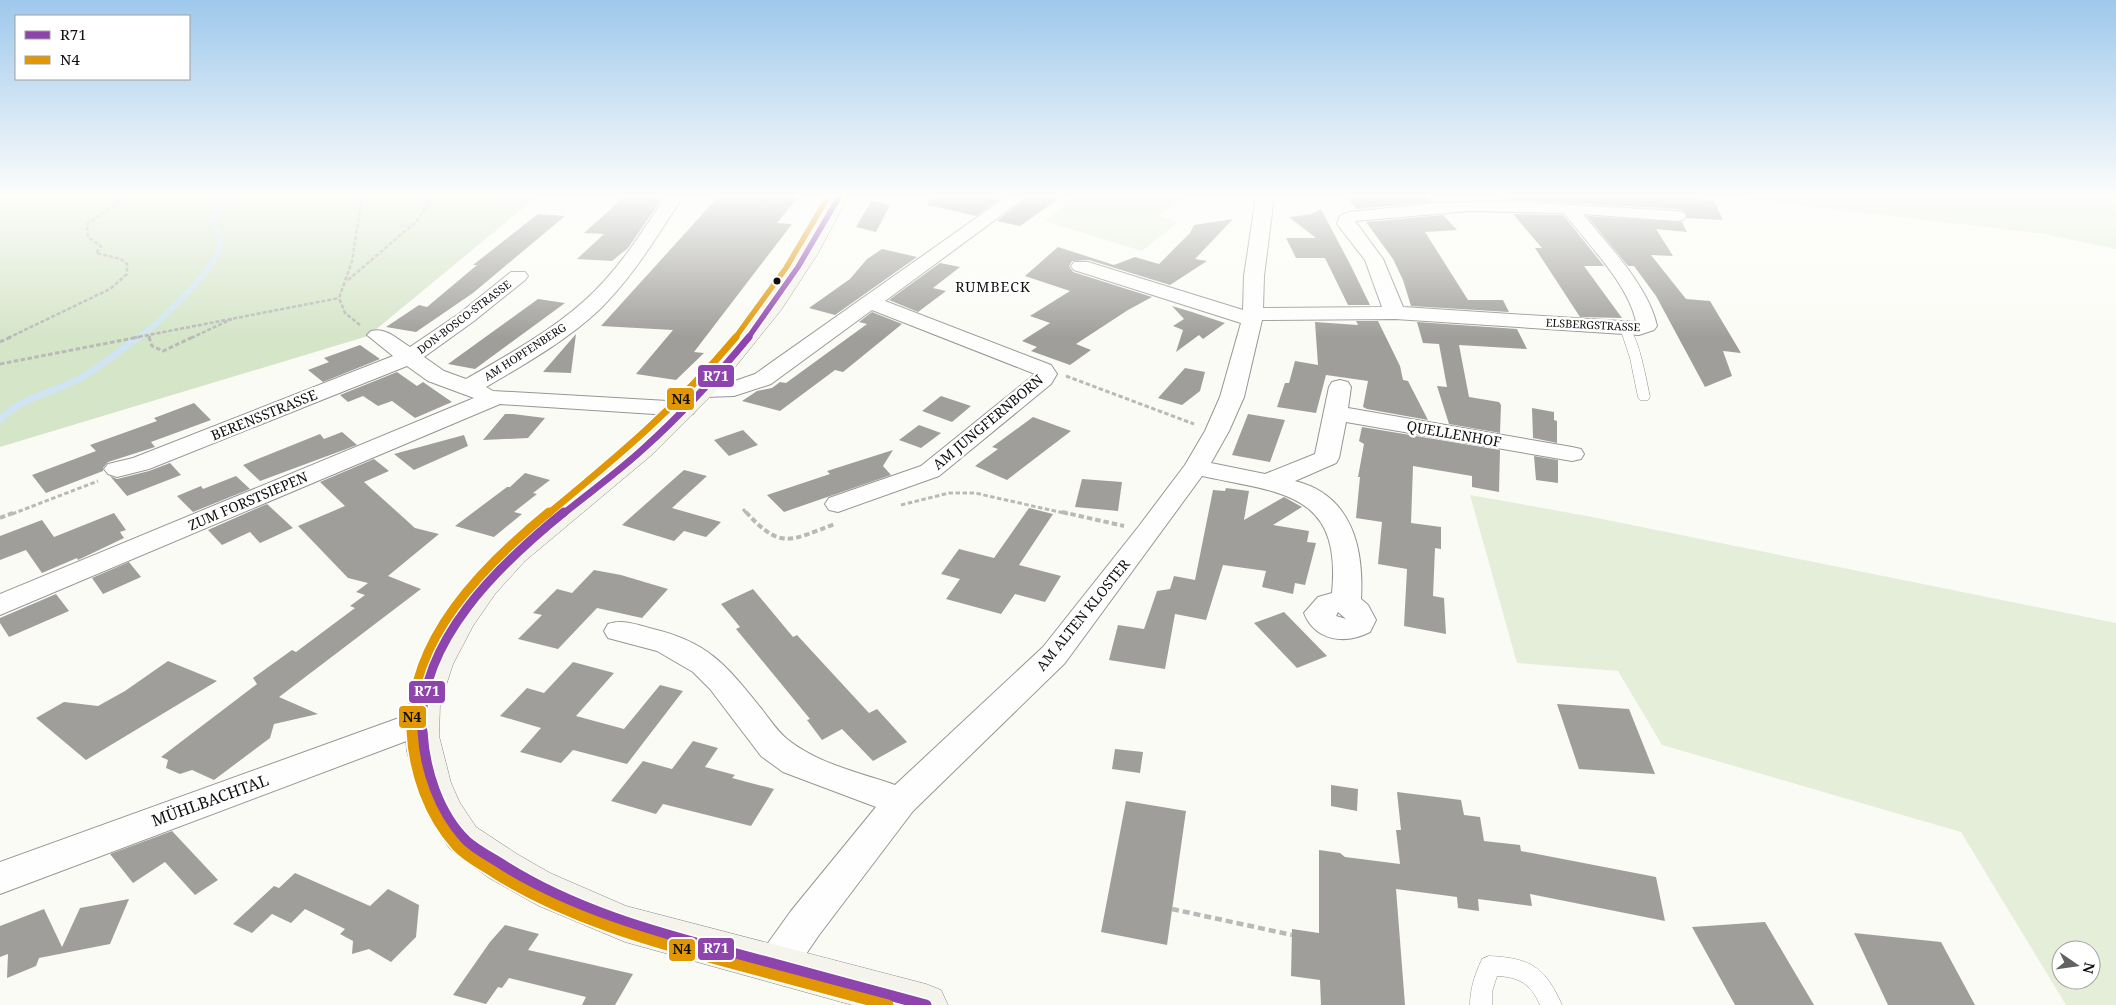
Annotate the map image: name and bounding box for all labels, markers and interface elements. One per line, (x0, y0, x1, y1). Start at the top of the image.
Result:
legend (15, 15, 190, 80)
text: R71 (60, 24, 87, 44)
text: N4 (60, 49, 80, 69)
street label: DON-BOSCO-STRASSE (414, 276, 514, 357)
unlabelled marker (772, 276, 782, 286)
district label: RUMBECK (955, 277, 1031, 296)
street label: ELSBERGSTRASSE (1545, 315, 1641, 334)
street label: AM HOPFENBERG (481, 319, 569, 384)
line badge: R71 (697, 364, 735, 388)
text: R71 (703, 366, 729, 385)
street label: AM JUNGFERNBORN (928, 370, 1047, 473)
street label: BERENSSTRASSE (208, 384, 320, 445)
line badge: N4 (666, 387, 695, 411)
text: N4 (672, 389, 691, 408)
street label: QUELLENHOF (1405, 416, 1503, 451)
street label: ZUM FORSTSIEPEN (185, 467, 311, 534)
street label: AM ALTEN KLOSTER (1032, 554, 1134, 675)
line badge: R71 (408, 680, 446, 704)
text: R71 (414, 681, 440, 700)
line badge: N4 (398, 705, 427, 729)
text: N4 (403, 707, 422, 726)
street label: MÜHLBACHTAL (149, 769, 272, 831)
line badge: R71 (697, 937, 735, 961)
line badge: N4 (668, 938, 696, 962)
text: R71 (703, 938, 729, 957)
text: N4 (673, 939, 692, 958)
north arrow (2051, 940, 2101, 990)
text: N (2079, 961, 2100, 976)

